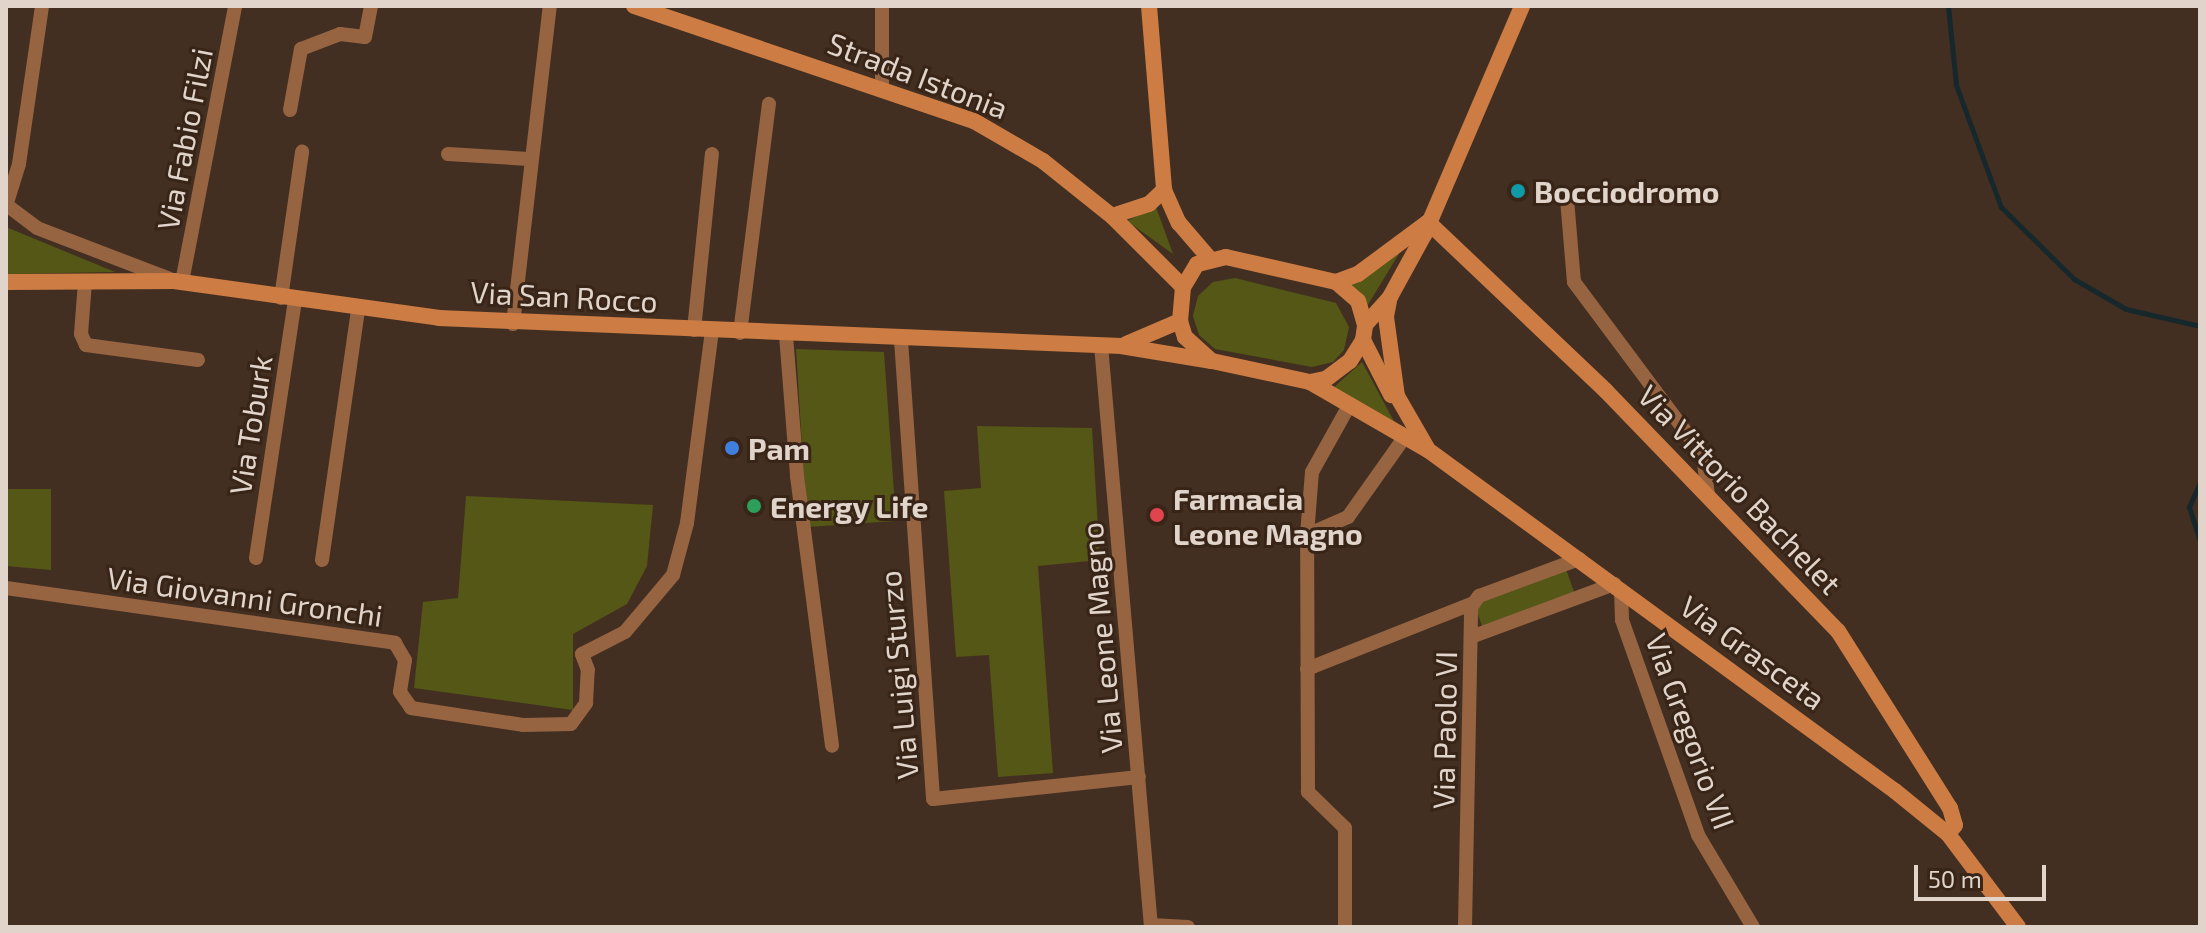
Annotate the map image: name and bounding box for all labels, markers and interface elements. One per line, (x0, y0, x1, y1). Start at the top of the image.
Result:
street label: Strada Istonia (823, 24, 1013, 126)
street label: Via Fabio Filzi (149, 45, 219, 233)
place label: Bocciodromo (1534, 173, 1720, 209)
marker: Bocciodromo (1509, 182, 1527, 200)
street label: Via San Rocco (469, 273, 659, 319)
street label: Via Toburk (221, 352, 279, 498)
street label: Via Vittorio Bachelet (1631, 377, 1849, 601)
place label: Pam (748, 430, 810, 466)
marker: Pam (723, 439, 741, 457)
place label: Farmacia Leone Magno (1173, 480, 1363, 550)
place label: Energy Life (770, 488, 929, 524)
marker: Energy Life (745, 497, 763, 515)
marker: Farmacia Leone Magno (1148, 506, 1166, 524)
street label: Via Leone Magno (1073, 521, 1129, 755)
street label: Via Giovanni Gronchi (105, 559, 385, 633)
street label: Via Luigi Sturzo (871, 569, 925, 781)
street label: Via Grasceta (1674, 588, 1832, 716)
street label: Via Gregorio VII (1639, 628, 1743, 834)
street label: Via Paolo VI (1425, 650, 1463, 810)
scale bar (1918, 849, 2050, 899)
text: 50 m (1928, 864, 1982, 893)

